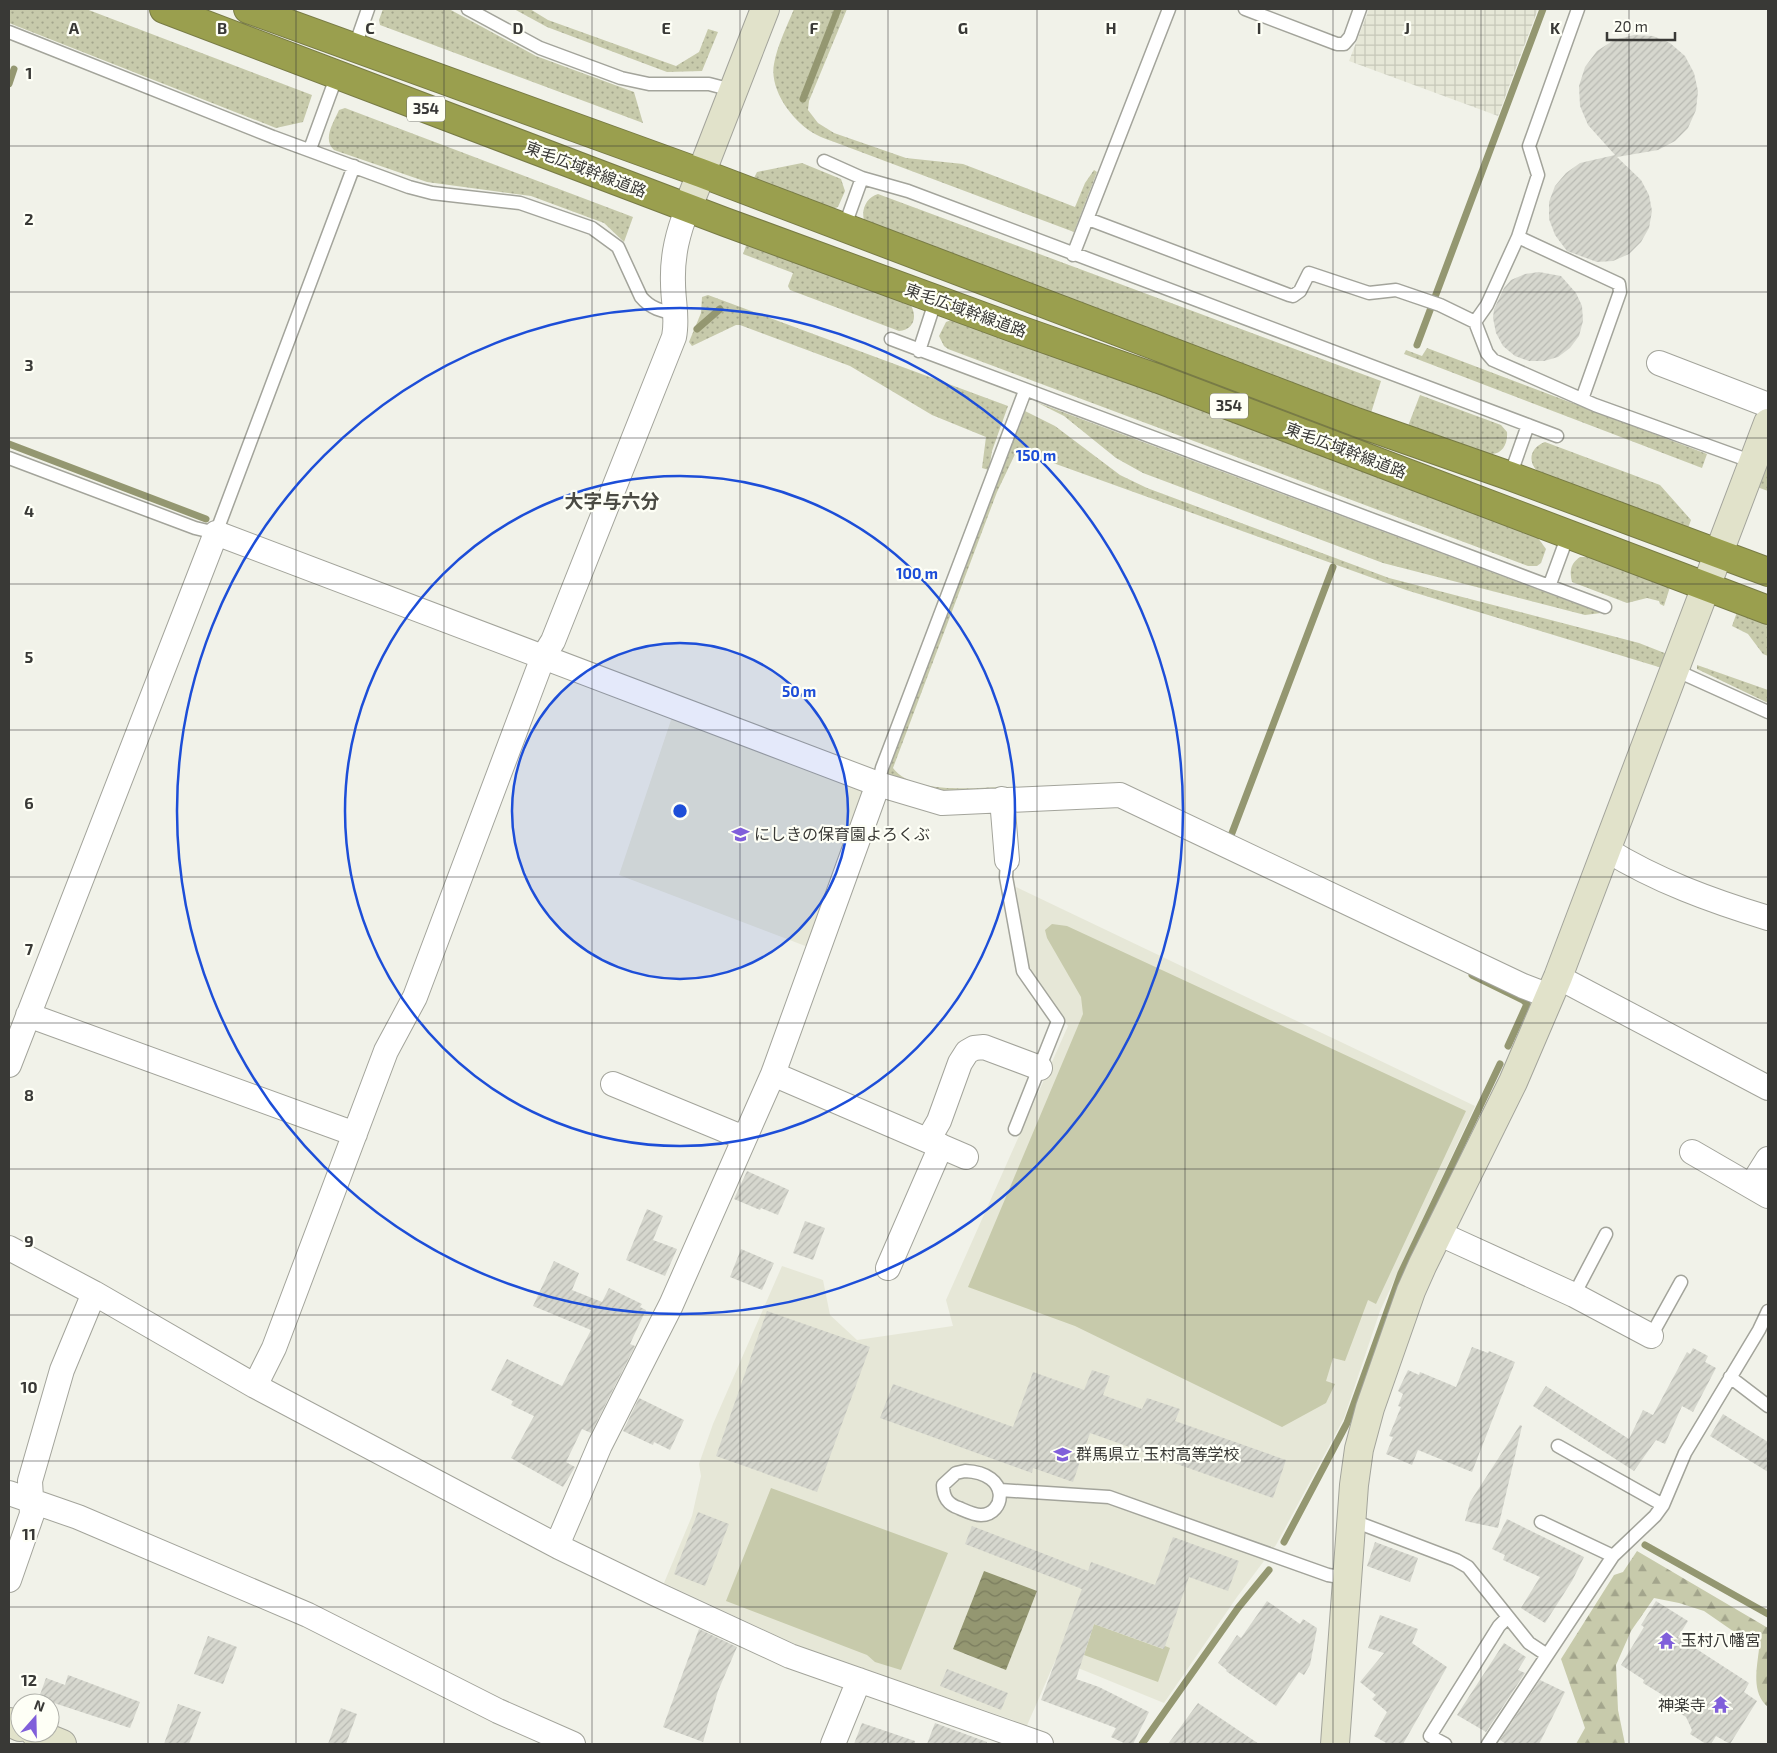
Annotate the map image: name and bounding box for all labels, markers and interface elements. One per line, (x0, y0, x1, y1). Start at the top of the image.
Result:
scale bar (1607, 10, 1674, 42)
text: 20 m (1614, 17, 1648, 35)
text: A (69, 18, 80, 37)
text: B (217, 18, 227, 37)
text: C (365, 18, 375, 37)
text: D (513, 18, 524, 37)
text: E (661, 18, 671, 37)
text: F (810, 18, 819, 37)
text: G (958, 18, 968, 37)
text: H (1105, 18, 1117, 37)
text: I (1257, 18, 1261, 37)
text: J (1404, 18, 1410, 37)
text: K (1550, 18, 1561, 37)
text: 1 (26, 63, 32, 82)
road number: 354 (407, 96, 445, 122)
street label: 東毛広域幹線道路 (523, 137, 649, 200)
text: 2 (24, 209, 34, 228)
street label: 東毛広域幹線道路 (903, 279, 1030, 340)
text: 3 (24, 355, 34, 374)
road number: 354 (1210, 394, 1248, 418)
street label: 東毛広域幹線道路 (1283, 418, 1409, 481)
text: 150 m (1016, 446, 1056, 464)
district label: 大字与六分 (564, 489, 660, 512)
text: 4 (24, 501, 34, 520)
text: 100 m (896, 564, 938, 582)
text: 5 (25, 647, 34, 666)
text: 50 m (782, 682, 816, 700)
text: 6 (24, 793, 34, 812)
centre of rings (671, 802, 689, 820)
school or university icon: にしきの保育園よろくぶ (730, 824, 750, 844)
place label: にしきの保育園よろくぶ (754, 824, 930, 843)
text: 7 (25, 939, 34, 958)
text: 8 (24, 1085, 34, 1104)
text: 9 (24, 1231, 34, 1250)
text: 10 (20, 1377, 38, 1396)
school or university icon: 群馬県立 玉村高等学校 (1052, 1444, 1072, 1464)
place label: 群馬県立 玉村高等学校 (1076, 1444, 1240, 1463)
text: 11 (22, 1524, 36, 1543)
temple icon: 玉村八幡宮 (1657, 1630, 1677, 1650)
place label: 玉村八幡宮 (1681, 1630, 1761, 1649)
text: 12 (21, 1670, 37, 1689)
north arrow (10, 1693, 60, 1743)
place label: 神楽寺 (1658, 1695, 1706, 1714)
temple icon: 神楽寺 (1710, 1695, 1730, 1715)
text: N (32, 1696, 47, 1715)

